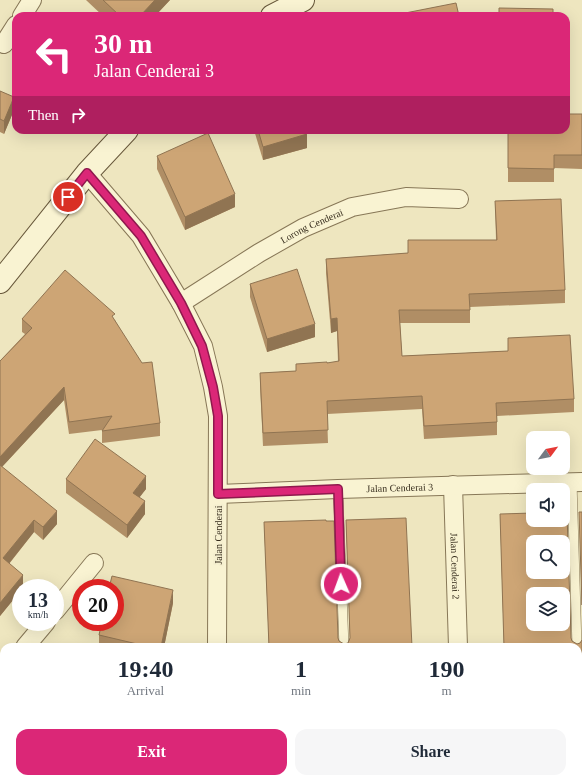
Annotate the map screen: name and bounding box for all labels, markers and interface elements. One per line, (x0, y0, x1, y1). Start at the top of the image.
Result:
icon: left (28, 28, 80, 80)
text: 30 m (94, 28, 152, 59)
text: Jalan Cenderai 3 (94, 61, 214, 81)
icon: right (67, 104, 89, 126)
text: Then (28, 107, 59, 123)
pin (51, 180, 85, 214)
icon: arrive (57, 186, 79, 208)
street label: Lorong Cenderai (279, 206, 345, 246)
north arrow (526, 431, 570, 475)
map controls (526, 431, 570, 631)
street label: Jalan Cenderai 3 (366, 481, 433, 494)
button: sound (526, 483, 570, 527)
street label: Jalan Cenderai (213, 505, 224, 565)
street label: Jalan Cenderai 2 (448, 532, 462, 600)
button: search (526, 535, 570, 579)
position arrow (320, 563, 362, 605)
speed limit sign: 20 (72, 579, 124, 631)
button: layers (526, 587, 570, 631)
text: 13 (28, 589, 48, 611)
text: km/h (28, 609, 48, 620)
text: 19:40 (117, 656, 173, 682)
text: 1 (295, 656, 307, 682)
text: 190 (429, 656, 465, 682)
text: Arrival (127, 683, 164, 698)
text: min (291, 683, 311, 698)
text: m (441, 683, 452, 698)
button: Exit (16, 729, 287, 775)
button: Share (295, 729, 566, 775)

